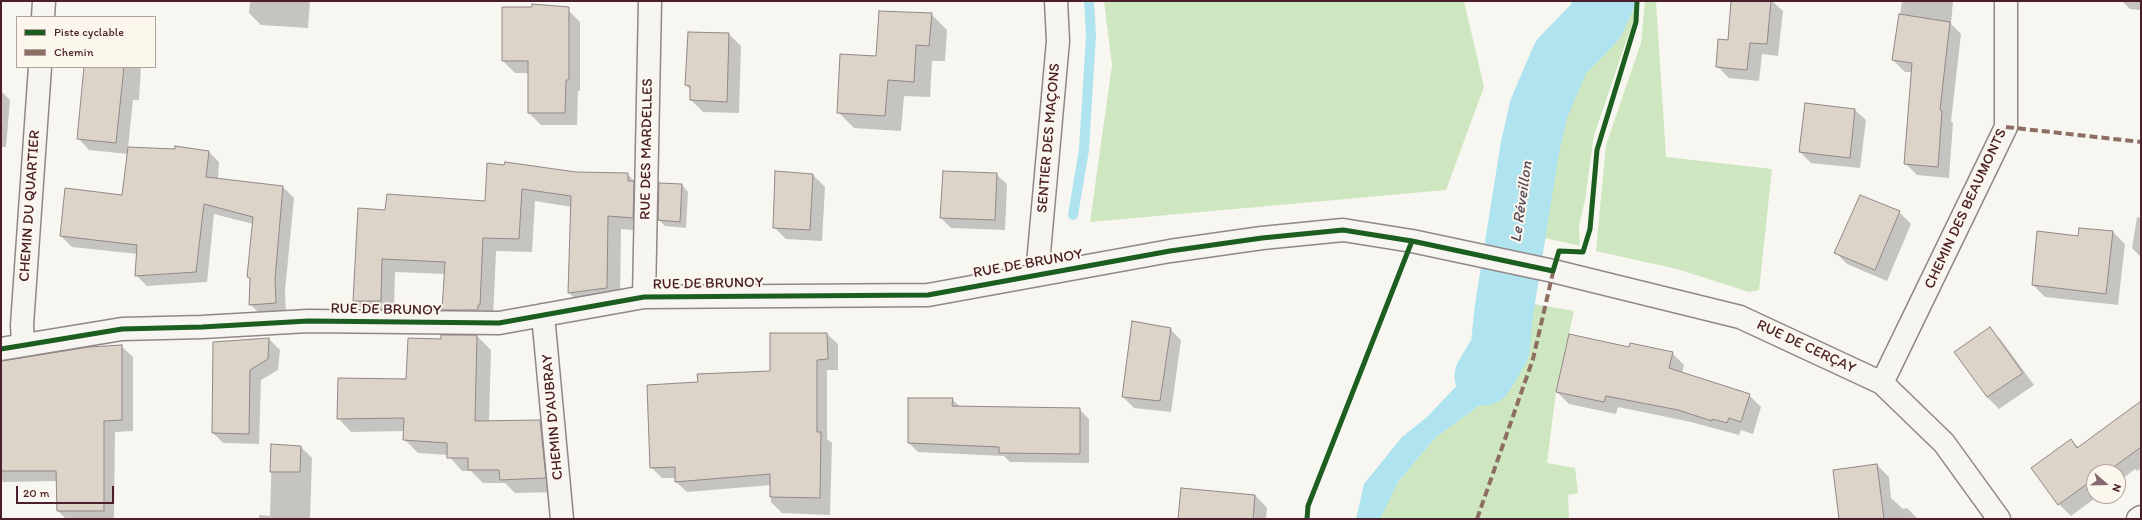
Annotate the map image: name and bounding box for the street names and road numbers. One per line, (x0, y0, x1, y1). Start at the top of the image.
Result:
street label: SENTIER DES MAÇONS (1033, 62, 1065, 214)
street label: RUE DES MARDELLES (637, 78, 657, 220)
street label: CHEMIN DES BEAUMONTS (1921, 126, 2011, 292)
street label: CHEMIN DU QUARTIER (16, 130, 44, 282)
street label: RUE DE BRUNOY (972, 246, 1084, 282)
street label: RUE DE BRUNOY (652, 274, 764, 294)
street label: RUE DE BRUNOY (330, 300, 442, 320)
street label: RUE DE CERÇAY (1754, 316, 1858, 378)
street label: CHEMIN D'AUBRAY (539, 353, 567, 481)

